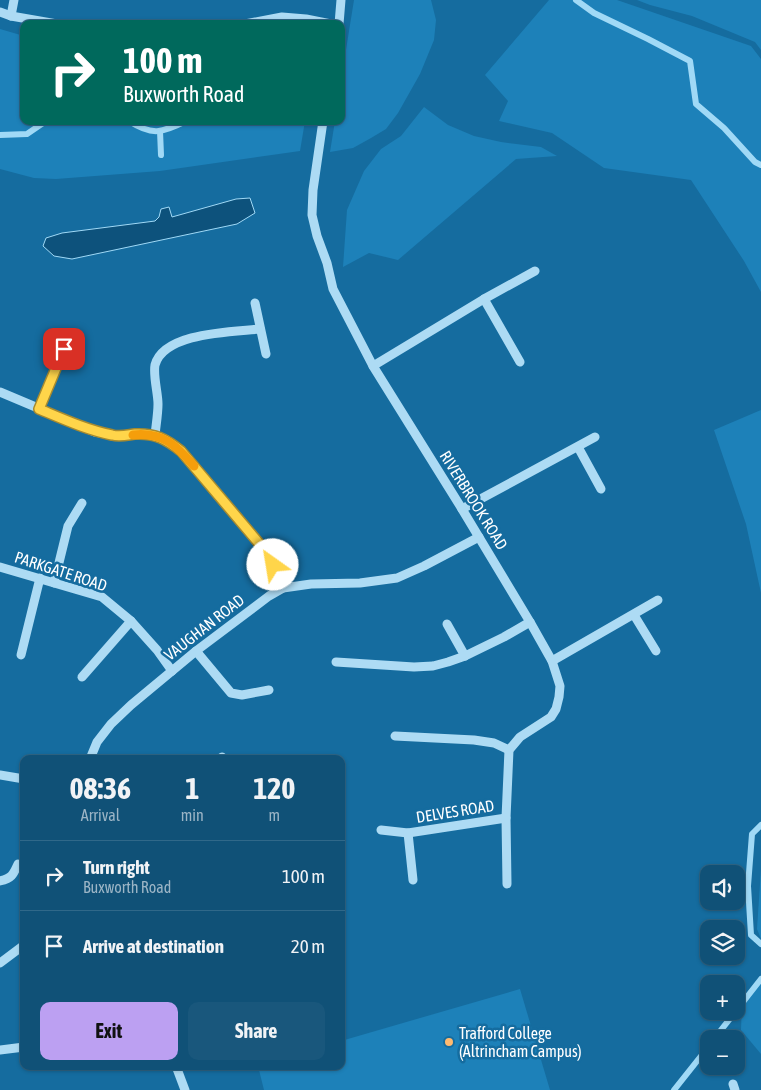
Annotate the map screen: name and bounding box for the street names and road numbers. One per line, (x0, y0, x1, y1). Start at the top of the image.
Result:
street label: RIVERBROOK ROAD (436, 447, 512, 553)
street label: PARKGATE ROAD (13, 548, 110, 594)
street label: VAUGHAN ROAD (161, 590, 247, 664)
street label: DELVES ROAD (415, 796, 495, 826)

